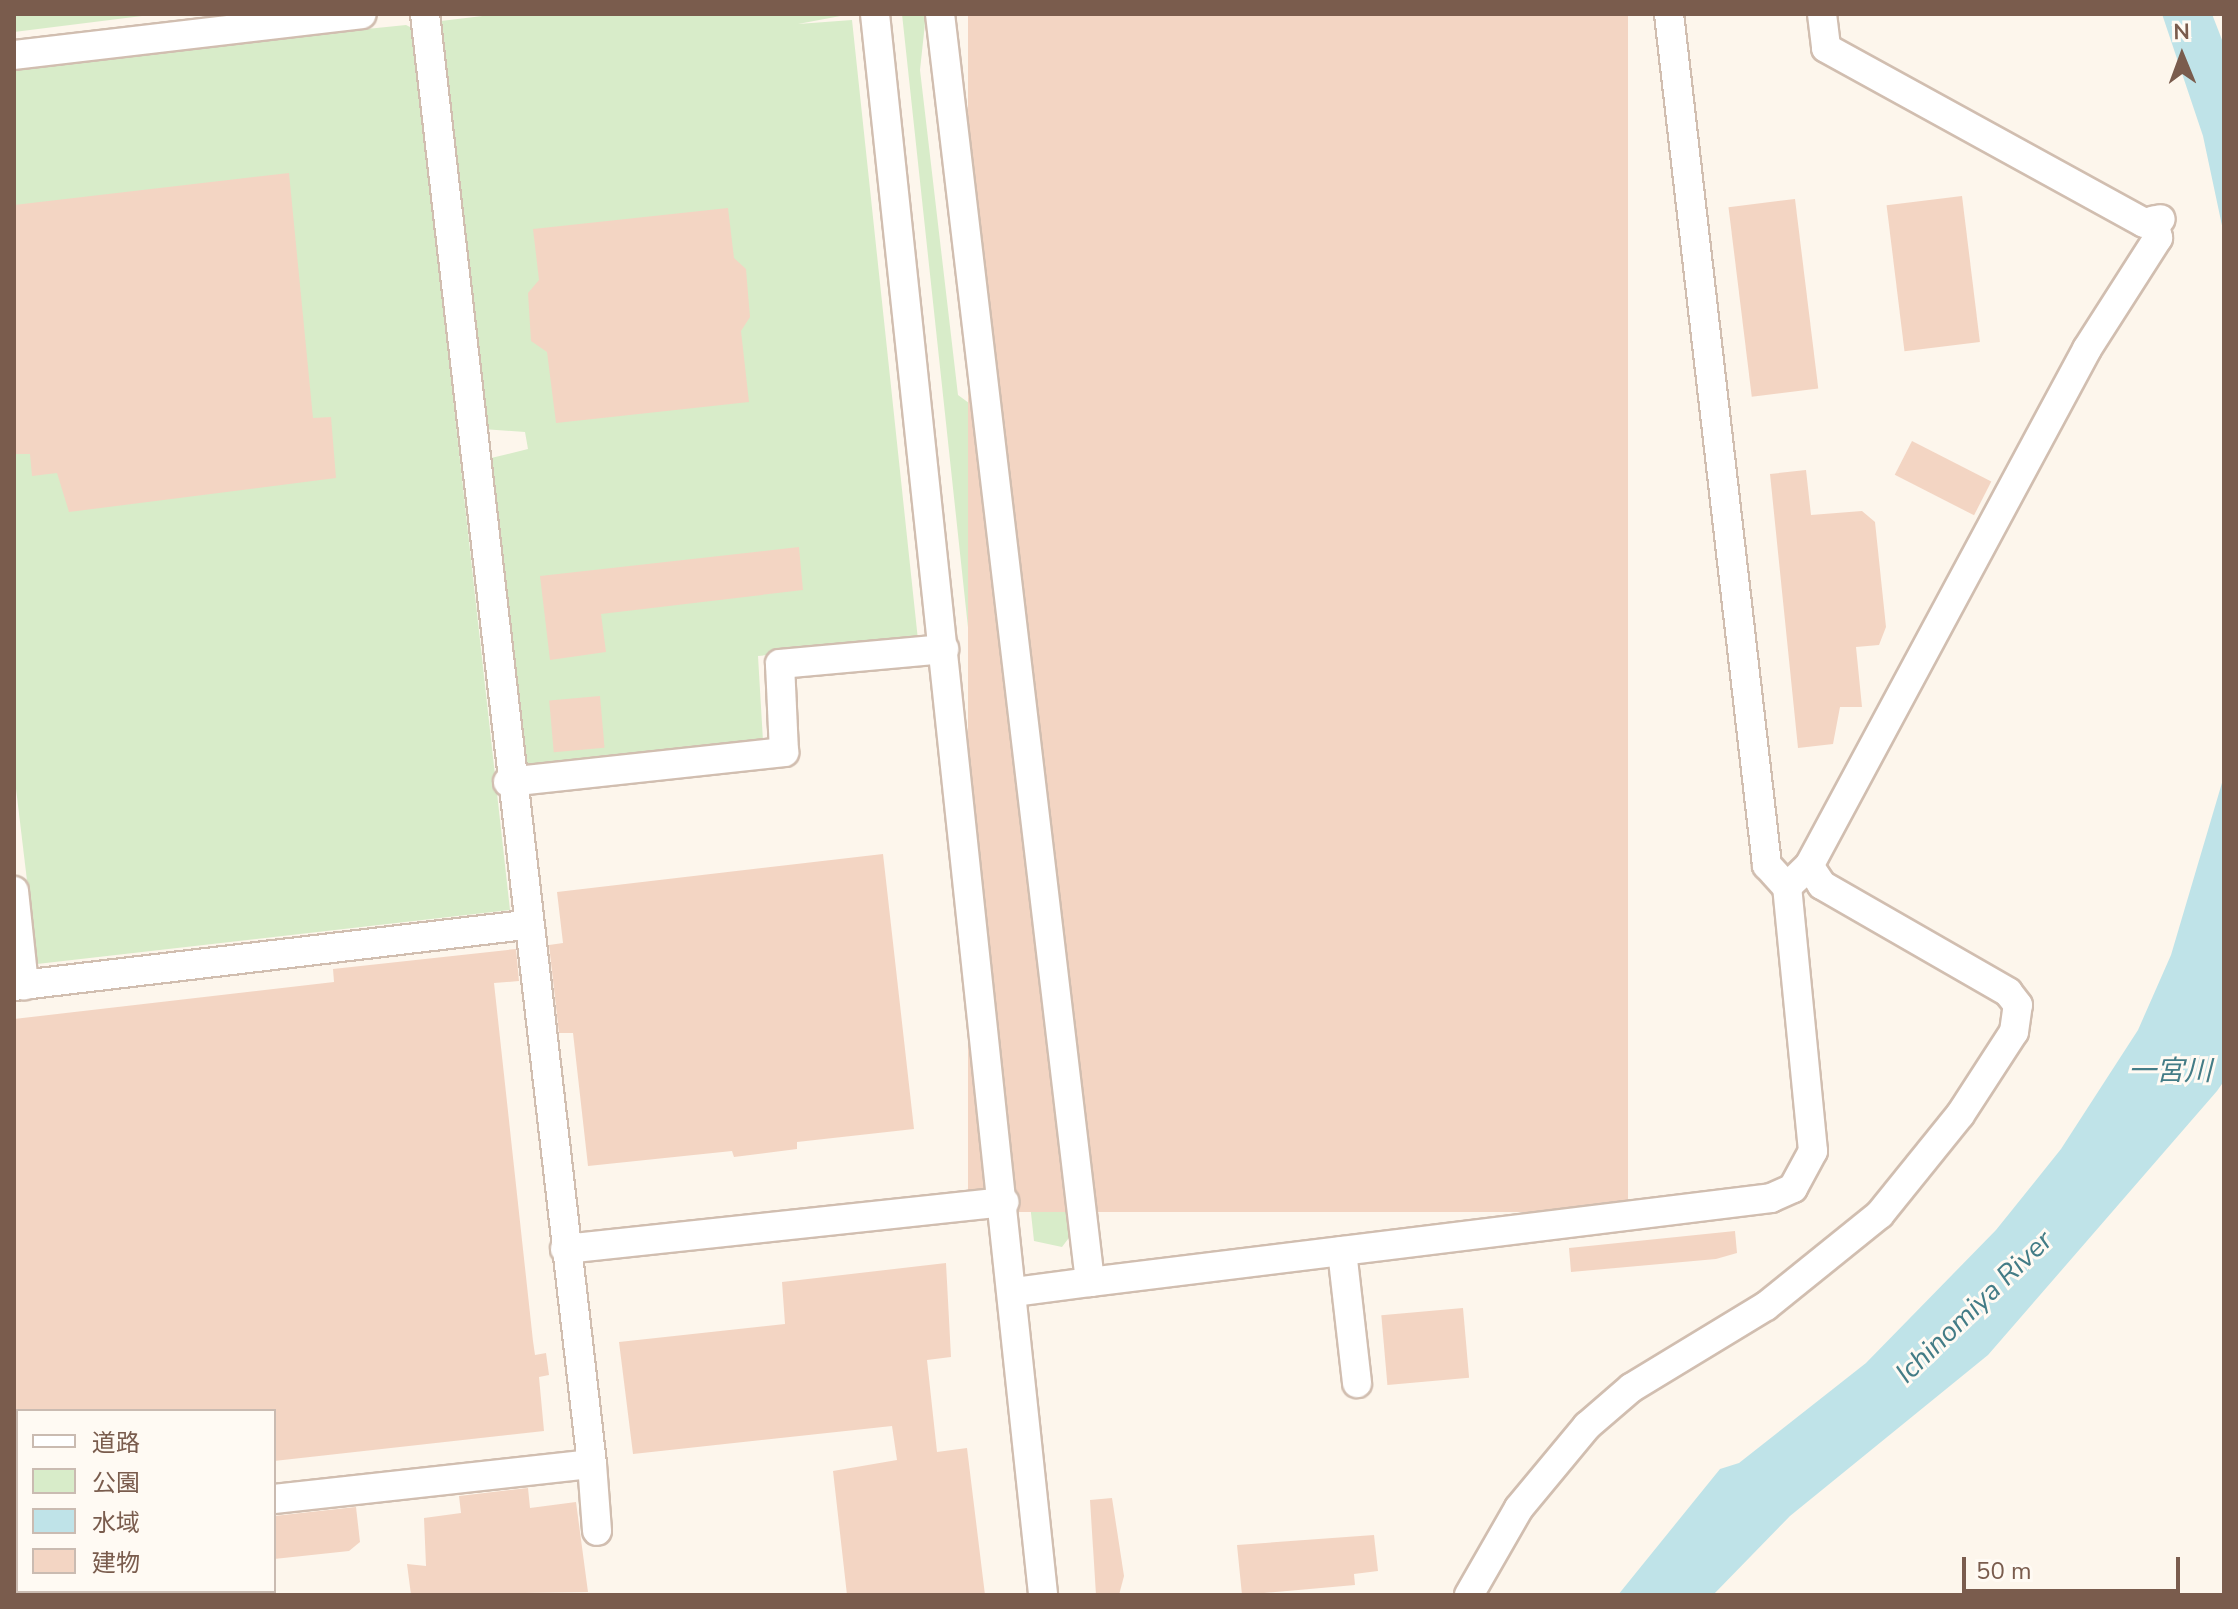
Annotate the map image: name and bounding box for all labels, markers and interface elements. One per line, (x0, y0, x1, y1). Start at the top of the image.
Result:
north arrow (2142, 16, 2222, 96)
text: N (2173, 17, 2190, 47)
water label: 一宮川 (2128, 1054, 2212, 1088)
water label: Ichinomiya River (1889, 1224, 2059, 1390)
legend (16, 1409, 276, 1593)
text: 道路 (92, 1427, 140, 1459)
text: 公園 (92, 1467, 140, 1499)
text: 水域 (92, 1507, 140, 1539)
scale bar (1966, 1541, 2184, 1591)
text: 建物 (92, 1547, 140, 1579)
text: 50 m (1976, 1555, 2032, 1587)

